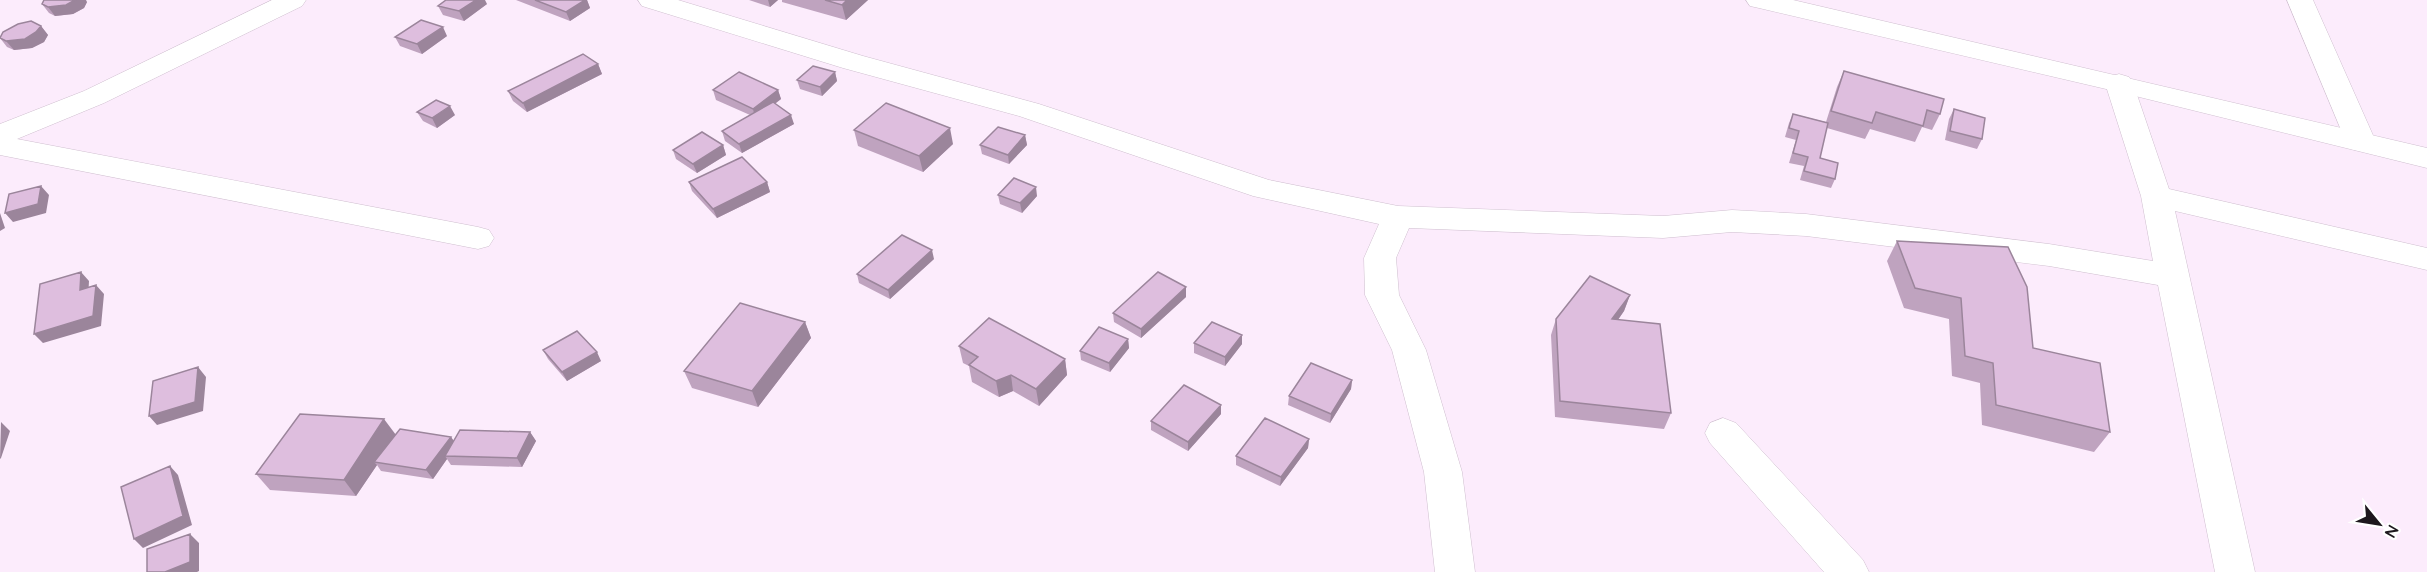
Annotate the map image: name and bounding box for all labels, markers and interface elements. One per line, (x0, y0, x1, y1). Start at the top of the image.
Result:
north arrow (2349, 494, 2409, 554)
text: N (2380, 521, 2404, 542)

